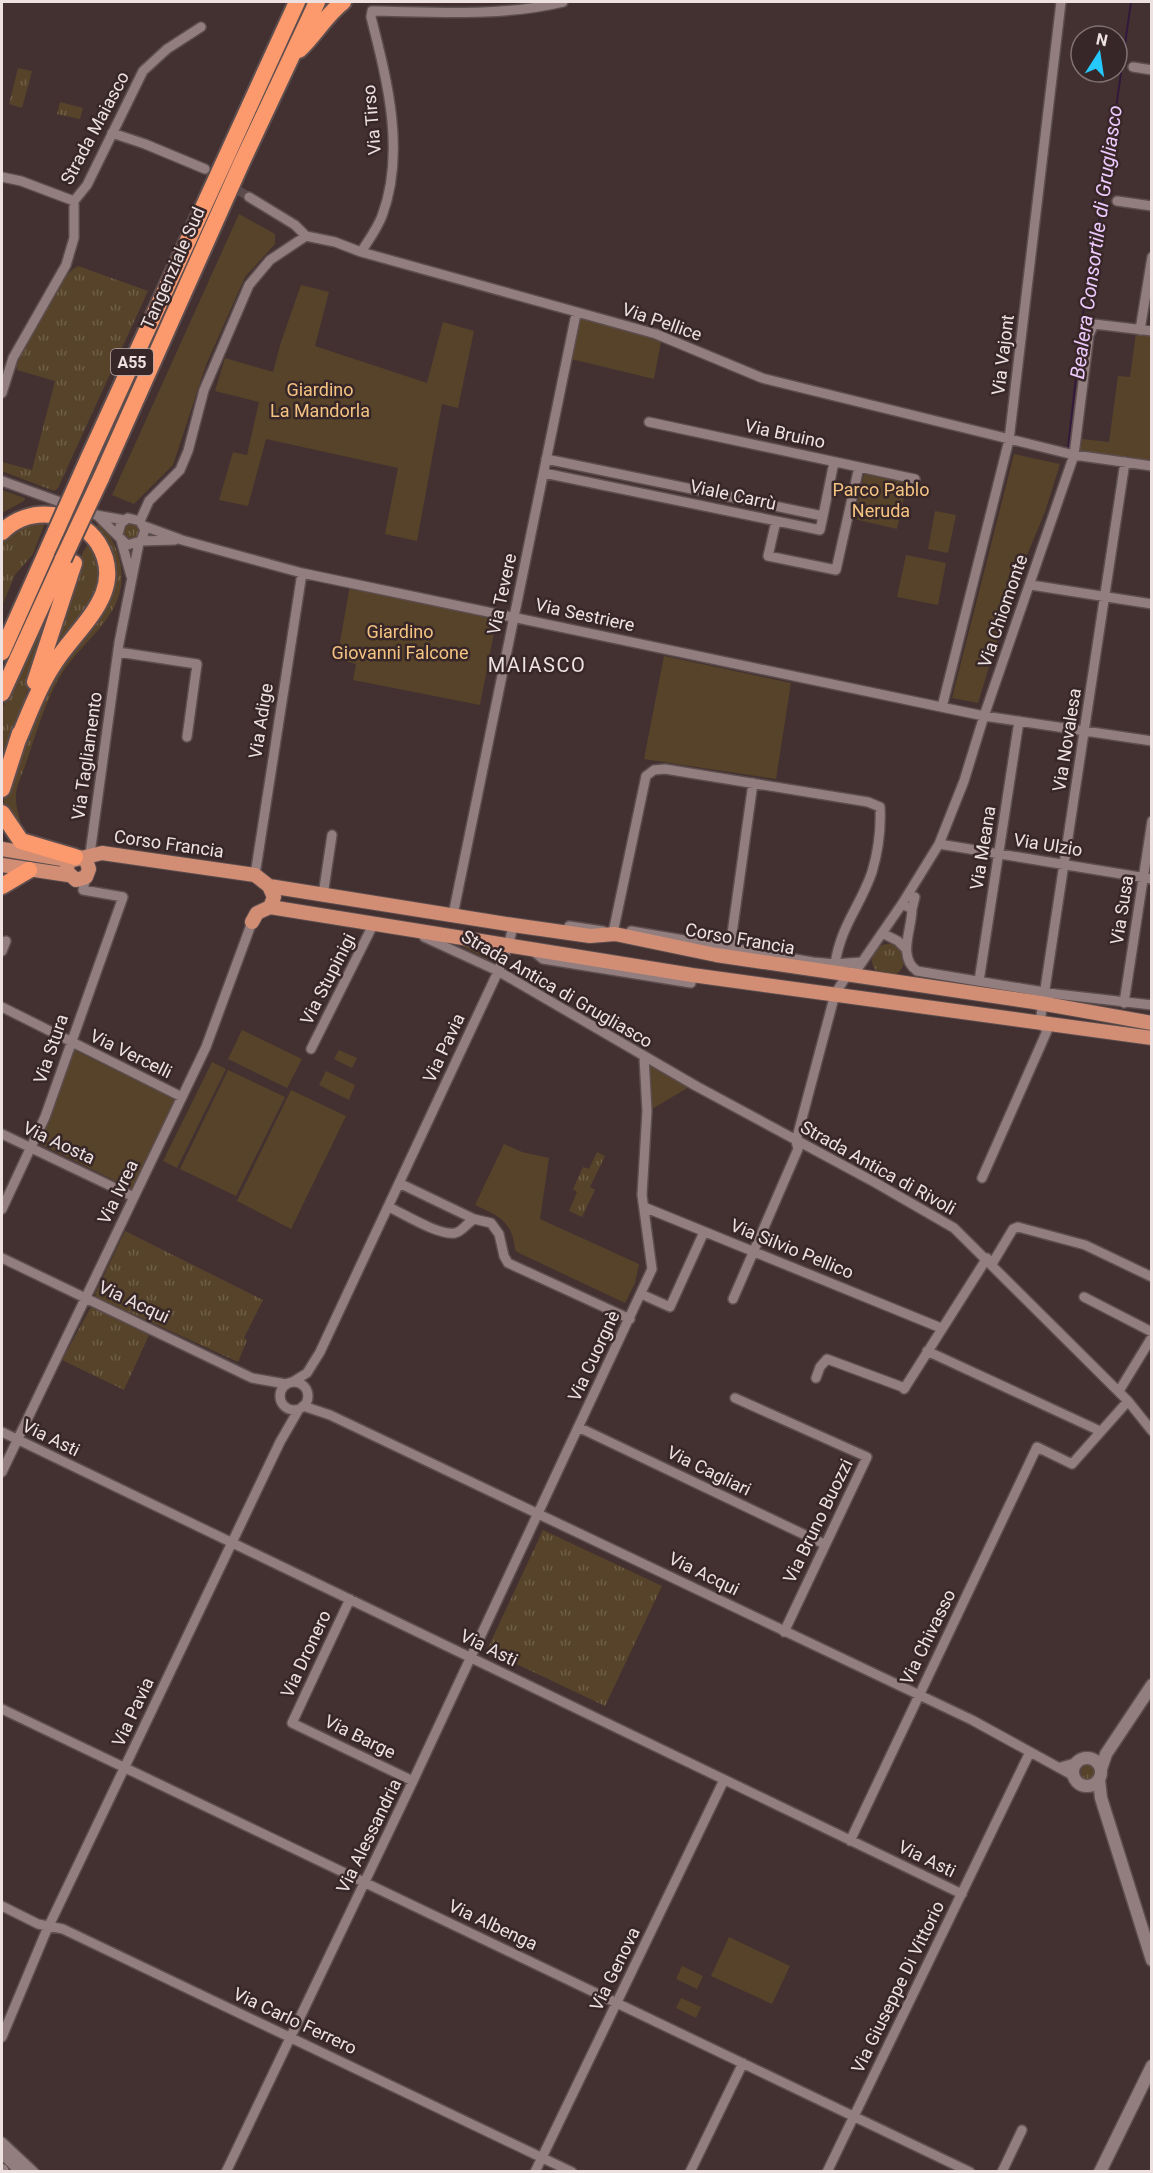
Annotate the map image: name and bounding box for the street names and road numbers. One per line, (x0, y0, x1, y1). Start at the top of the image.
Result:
street label: Strada Maiasco (56, 68, 133, 188)
street label: Via Tirso (358, 84, 385, 156)
street label: Tangenziale Sud (136, 204, 209, 332)
street label: Via Pellice (620, 298, 705, 345)
street label: Via Vajont (987, 313, 1018, 397)
road number: A55 (111, 349, 153, 375)
street label: Via Bruino (743, 415, 827, 452)
street label: Viale Carrù (688, 475, 778, 514)
street label: Via Tevere (483, 551, 520, 637)
street label: Via Chiomonte (973, 552, 1032, 670)
street label: Via Sestriere (534, 594, 637, 635)
street label: Via Adige (244, 682, 277, 760)
street label: Via Novalesa (1048, 687, 1085, 793)
street label: Via Tagliamento (67, 691, 106, 821)
street label: Via Meana (965, 804, 1000, 891)
street label: Corso Francia (113, 825, 225, 862)
street label: Via Ulzio (1012, 829, 1084, 860)
street label: Via Susa (1106, 874, 1137, 946)
street label: Corso Francia (684, 919, 797, 958)
street label: Strada Antica di Grugliasco (458, 925, 656, 1052)
street label: Via Stupinigi (296, 930, 360, 1028)
street label: Via Pavia (418, 1010, 469, 1086)
street label: Via Stura (29, 1011, 72, 1086)
street label: Via Vercelli (87, 1025, 176, 1082)
street label: Strada Antica di Rivoli (797, 1116, 960, 1219)
street label: Via Aosta (20, 1117, 99, 1168)
street label: Via Ivrea (93, 1156, 142, 1227)
street label: Via Silvio Pellico (728, 1214, 857, 1283)
street label: Via Acqui (95, 1276, 173, 1327)
street label: Via Cuorgnè (563, 1307, 624, 1404)
street label: Via Asti (19, 1415, 83, 1460)
street label: Via Cagliari (664, 1441, 755, 1500)
street label: Via Bruno Buozzi (778, 1455, 857, 1586)
street label: Via Acqui (666, 1547, 743, 1600)
street label: Via Chivasso (895, 1586, 960, 1688)
street label: Via Dronero (276, 1607, 335, 1701)
street label: Via Asti (457, 1625, 521, 1670)
street label: Via Pavia (107, 1674, 158, 1750)
street label: Via Barge (321, 1710, 399, 1763)
street label: Via Alessandria (332, 1775, 405, 1896)
street label: Via Asti (895, 1836, 959, 1881)
street label: Via Albenga (445, 1895, 541, 1954)
street label: Via Giuseppe Di Vittorio (847, 1897, 948, 2076)
street label: Via Genova (585, 1924, 644, 2014)
street label: Via Carlo Ferrero (230, 1983, 360, 2058)

